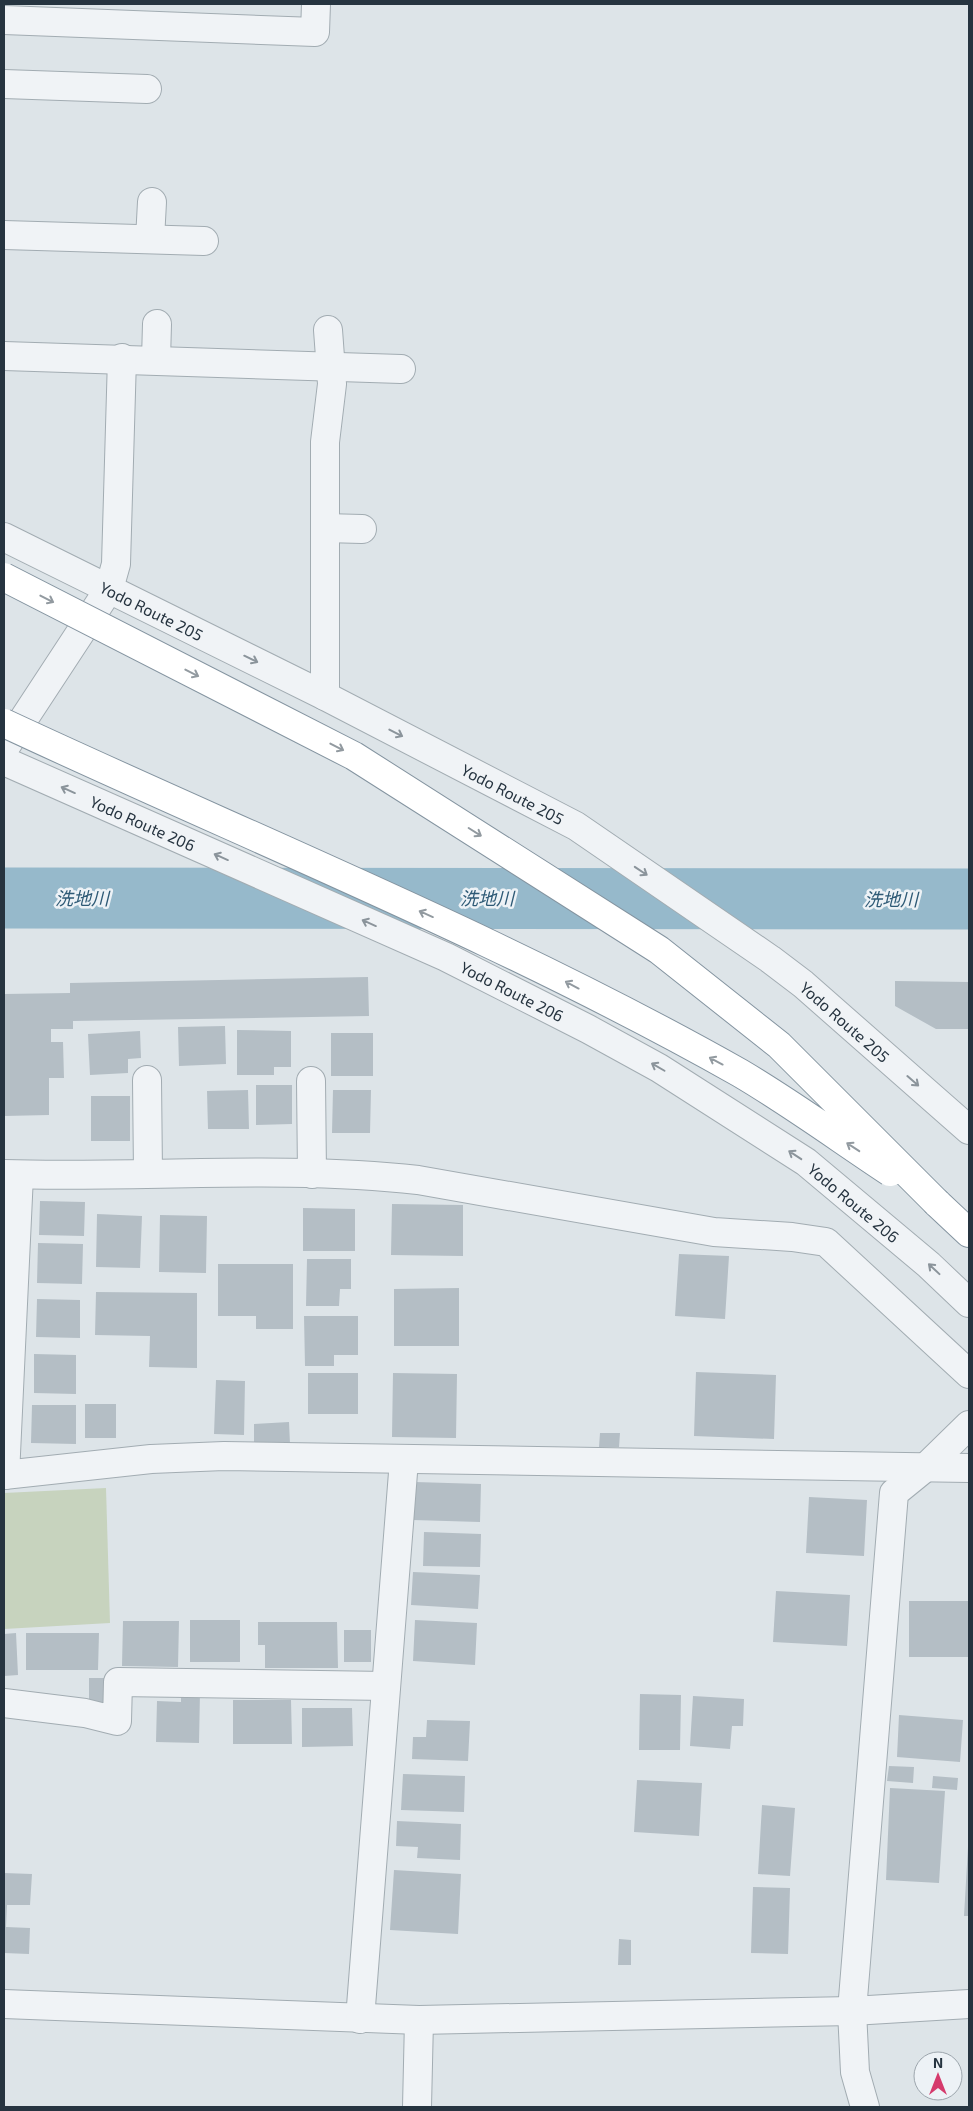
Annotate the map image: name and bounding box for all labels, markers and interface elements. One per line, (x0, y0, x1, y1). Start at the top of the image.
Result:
street label: Yodo Route 205 (97, 577, 206, 644)
one-way arrow (39, 595, 54, 604)
one-way arrow (244, 655, 259, 665)
one-way arrow (184, 669, 199, 678)
one-way arrow (389, 728, 404, 738)
one-way arrow (329, 742, 344, 752)
street label: Yodo Route 205 (459, 759, 567, 828)
one-way arrow (61, 784, 76, 794)
street label: Yodo Route 206 (87, 791, 199, 854)
one-way arrow (468, 827, 482, 837)
one-way arrow (214, 851, 229, 861)
one-way arrow (634, 866, 648, 876)
water label: 洗地川 (55, 887, 111, 909)
water label: 洗地川 (460, 887, 516, 909)
water label: 洗地川 (864, 888, 920, 910)
one-way arrow (418, 909, 433, 919)
one-way arrow (362, 917, 377, 927)
street label: Yodo Route 206 (458, 957, 567, 1025)
street label: Yodo Route 205 (797, 977, 894, 1066)
one-way arrow (565, 980, 580, 989)
one-way arrow (708, 1056, 723, 1066)
one-way arrow (652, 1062, 666, 1072)
one-way arrow (907, 1075, 920, 1087)
one-way arrow (846, 1142, 860, 1152)
one-way arrow (788, 1150, 802, 1160)
street label: Yodo Route 206 (805, 1159, 904, 1246)
one-way arrow (927, 1264, 940, 1275)
north arrow (913, 2051, 963, 2101)
text: N (933, 2054, 943, 2071)

